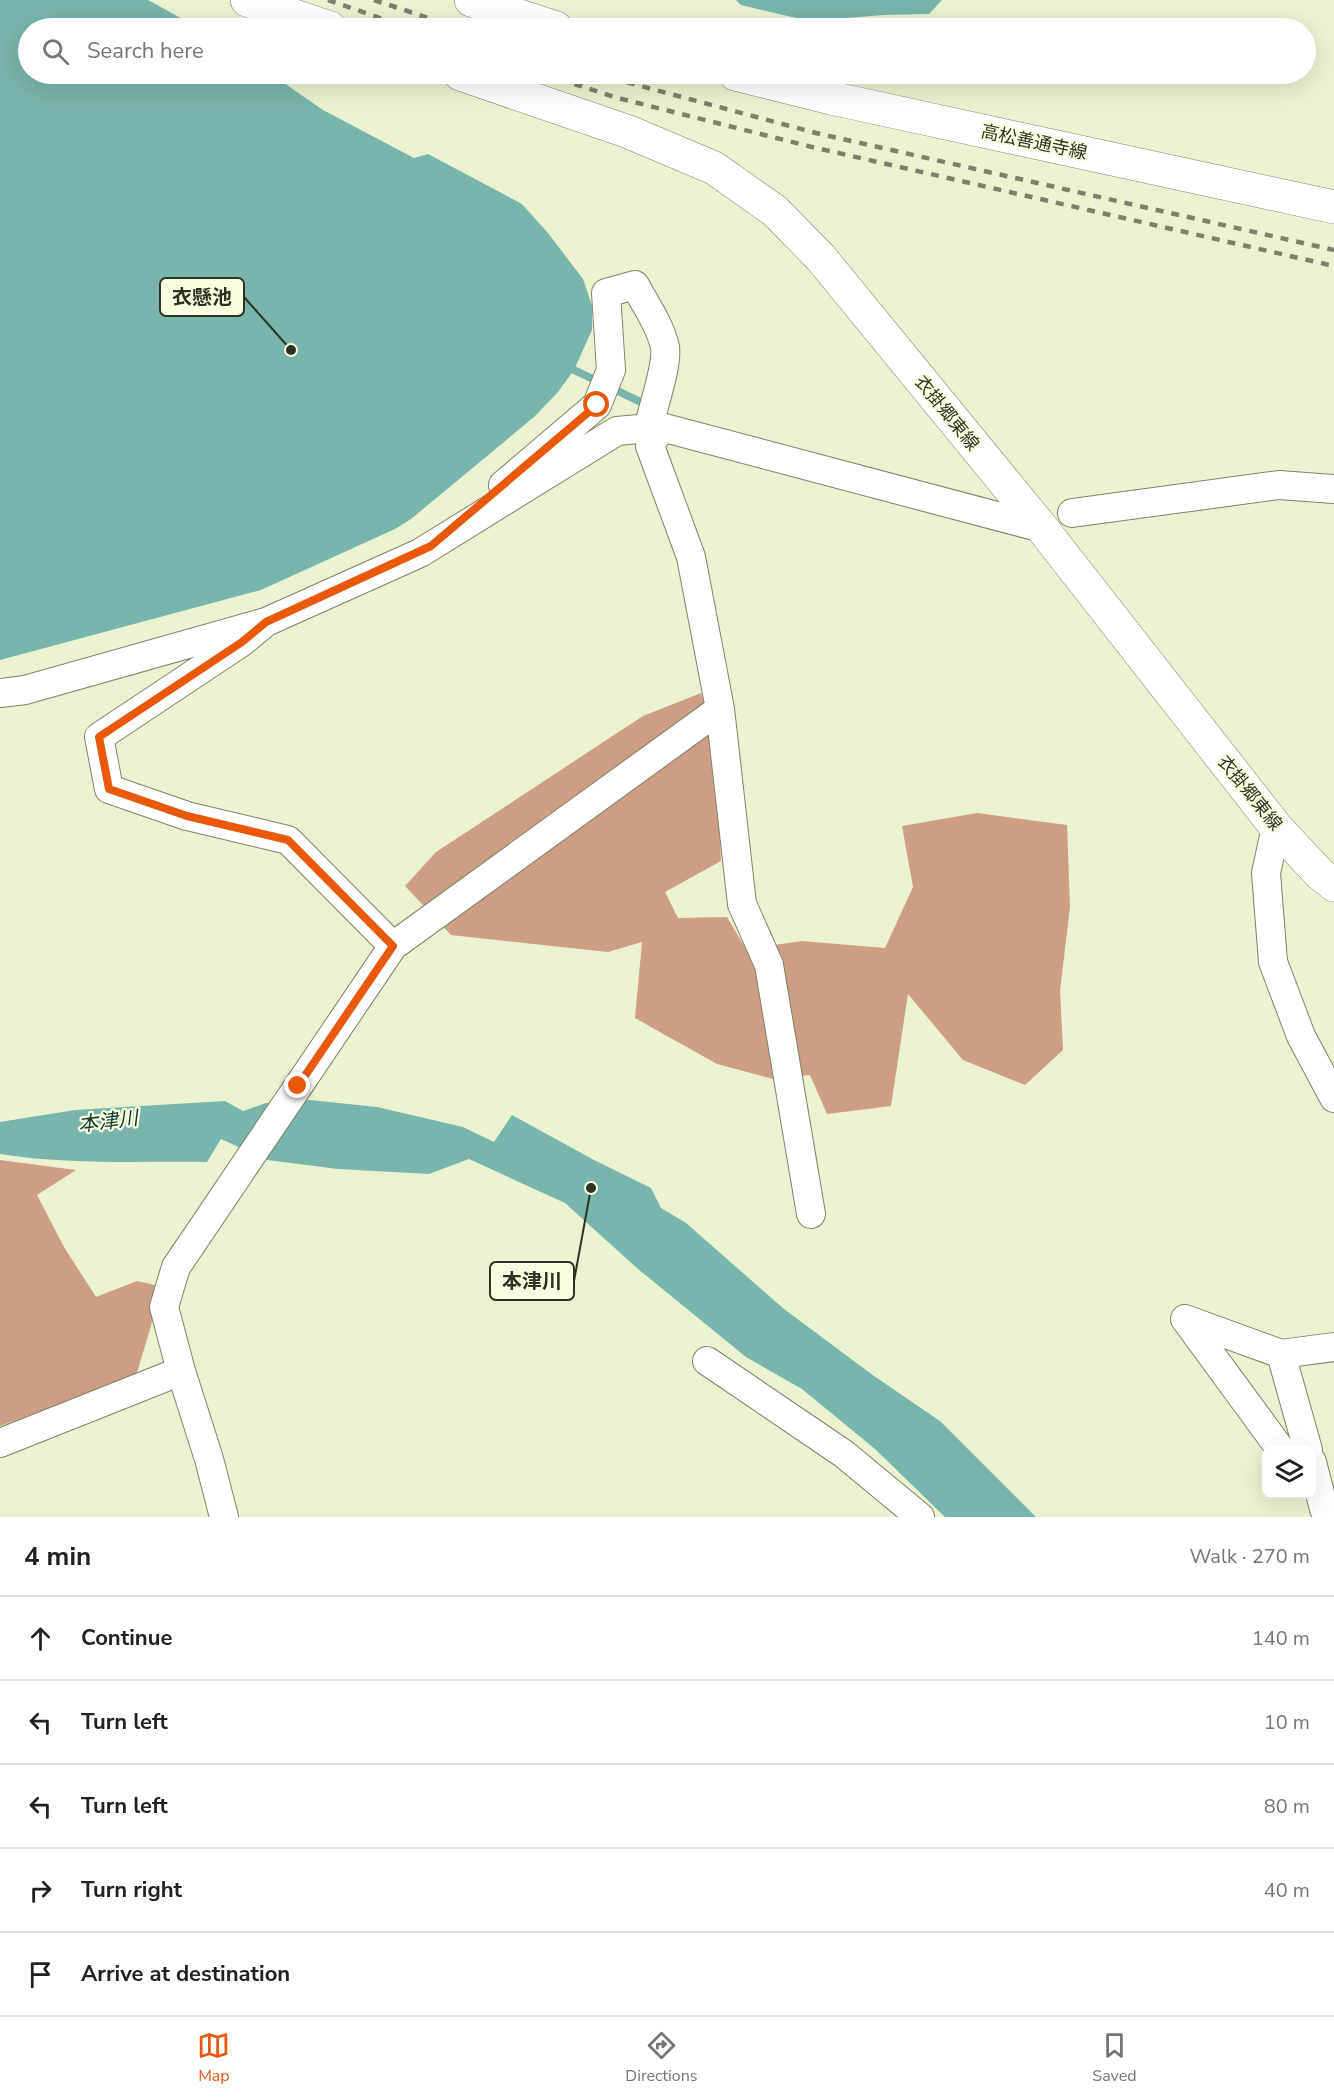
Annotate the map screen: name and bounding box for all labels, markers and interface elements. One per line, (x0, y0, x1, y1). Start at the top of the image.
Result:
search box (18, 18, 1316, 84)
icon: search (39, 35, 72, 68)
text: Search here (87, 36, 204, 66)
street label: 高松善通寺線 (979, 119, 1089, 165)
callout: 衣懸池 (160, 278, 244, 316)
text: 衣懸池 (172, 284, 232, 311)
street label: 衣掛郷東線 (909, 370, 985, 456)
route start (583, 391, 609, 417)
street label: 衣掛郷東線 (1212, 750, 1288, 836)
route end (284, 1072, 310, 1098)
water label: 本津川 (77, 1104, 141, 1139)
callout: 本津川 (490, 1262, 574, 1300)
text: 本津川 (502, 1268, 562, 1295)
map controls (1262, 1445, 1316, 1499)
button: layers (1262, 1445, 1316, 1499)
text: 4 min (24, 1539, 91, 1574)
text: Walk · 270 m (1190, 1543, 1310, 1570)
icon: ahead (24, 1622, 57, 1655)
text: Continue (81, 1623, 172, 1653)
text: 140 m (1252, 1625, 1310, 1652)
icon: left (24, 1706, 57, 1739)
text: Turn left (81, 1707, 168, 1737)
text: 10 m (1264, 1709, 1310, 1736)
icon: left (24, 1790, 57, 1823)
text: Turn left (81, 1791, 168, 1821)
text: 80 m (1264, 1793, 1310, 1820)
icon: right (24, 1874, 57, 1907)
text: Turn right (81, 1875, 182, 1905)
text: 40 m (1264, 1877, 1310, 1904)
icon: arrive (24, 1958, 57, 1991)
text: Arrive at destination (81, 1959, 290, 1989)
tab: Map (197, 2029, 230, 2087)
tab: Directions (625, 2029, 697, 2087)
tab: Saved (1092, 2029, 1137, 2087)

